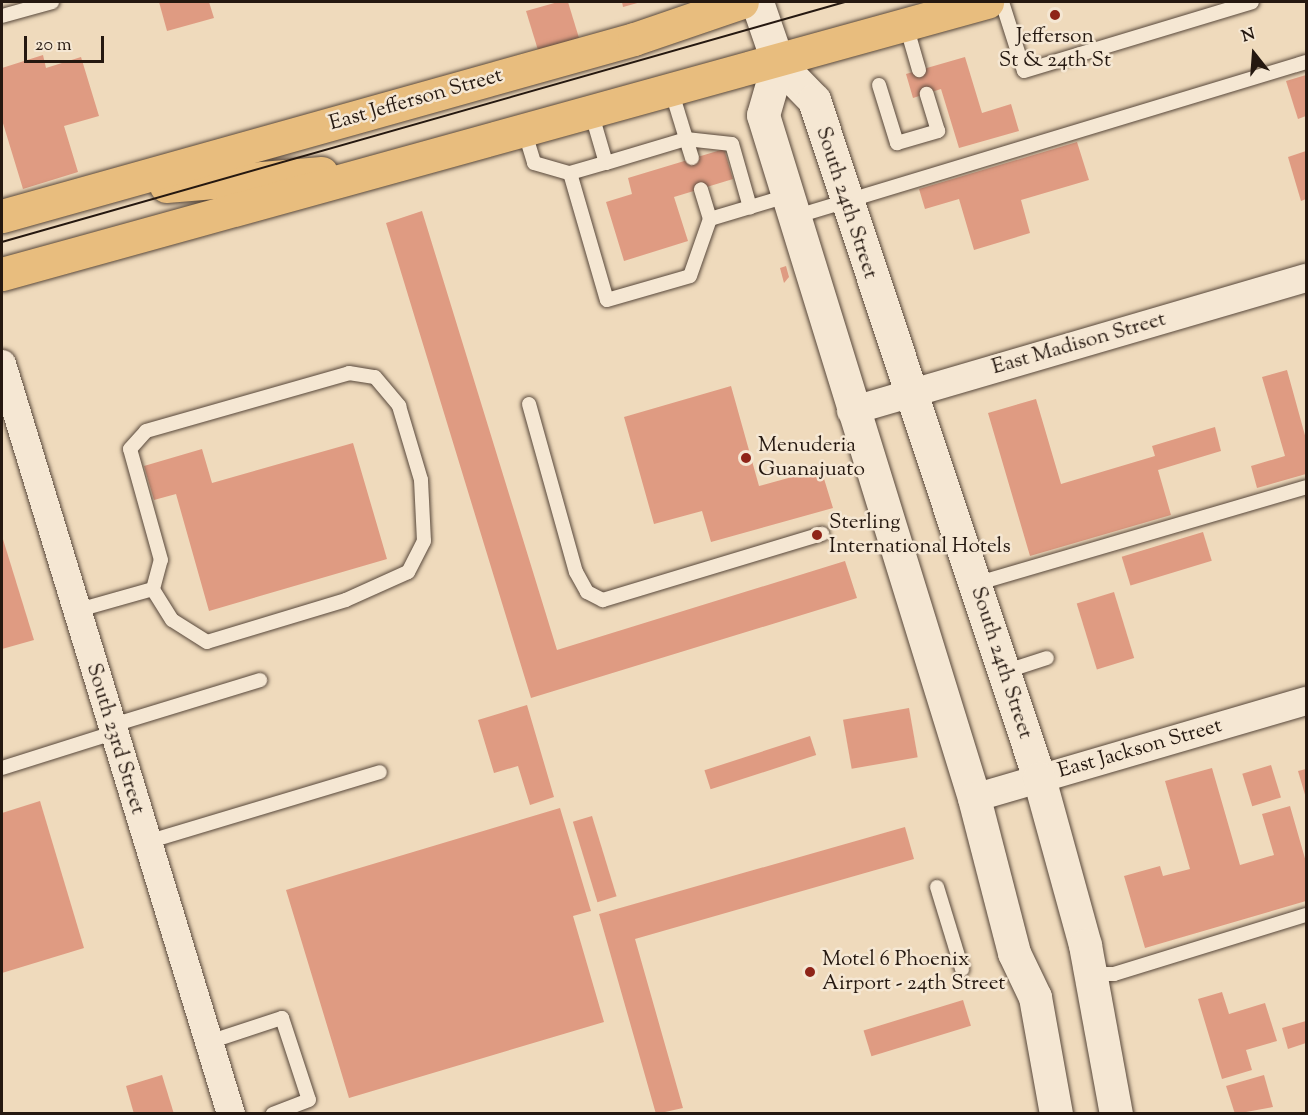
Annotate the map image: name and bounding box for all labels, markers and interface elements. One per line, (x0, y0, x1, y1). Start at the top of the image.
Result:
marker: Jefferson St & 24th St (1048, 8, 1062, 22)
text: N (1239, 23, 1258, 49)
scale bar (27, 24, 106, 62)
place label: Jefferson St & 24th St (999, 24, 1111, 74)
north arrow (1224, 24, 1284, 84)
text: 20 m (35, 33, 72, 59)
street label: East Jefferson Street (327, 63, 505, 137)
street label: South 24th Street (810, 124, 882, 282)
street label: East Madison Street (989, 307, 1169, 381)
place label: Menuderia Guanajuato (758, 433, 865, 483)
marker: Menuderia Guanajuato (739, 451, 753, 465)
place label: Sterling International Hotels (829, 510, 1011, 560)
marker: Sterling International Hotels (810, 528, 824, 542)
street label: South 24th Street (965, 584, 1037, 742)
street label: South 23rd Street (80, 660, 150, 818)
street label: East Jackson Street (1055, 714, 1225, 784)
place label: Motel 6 Phoenix Airport - 24th Street (822, 947, 1005, 997)
marker: Motel 6 Phoenix Airport - 24th Street (803, 965, 817, 979)

